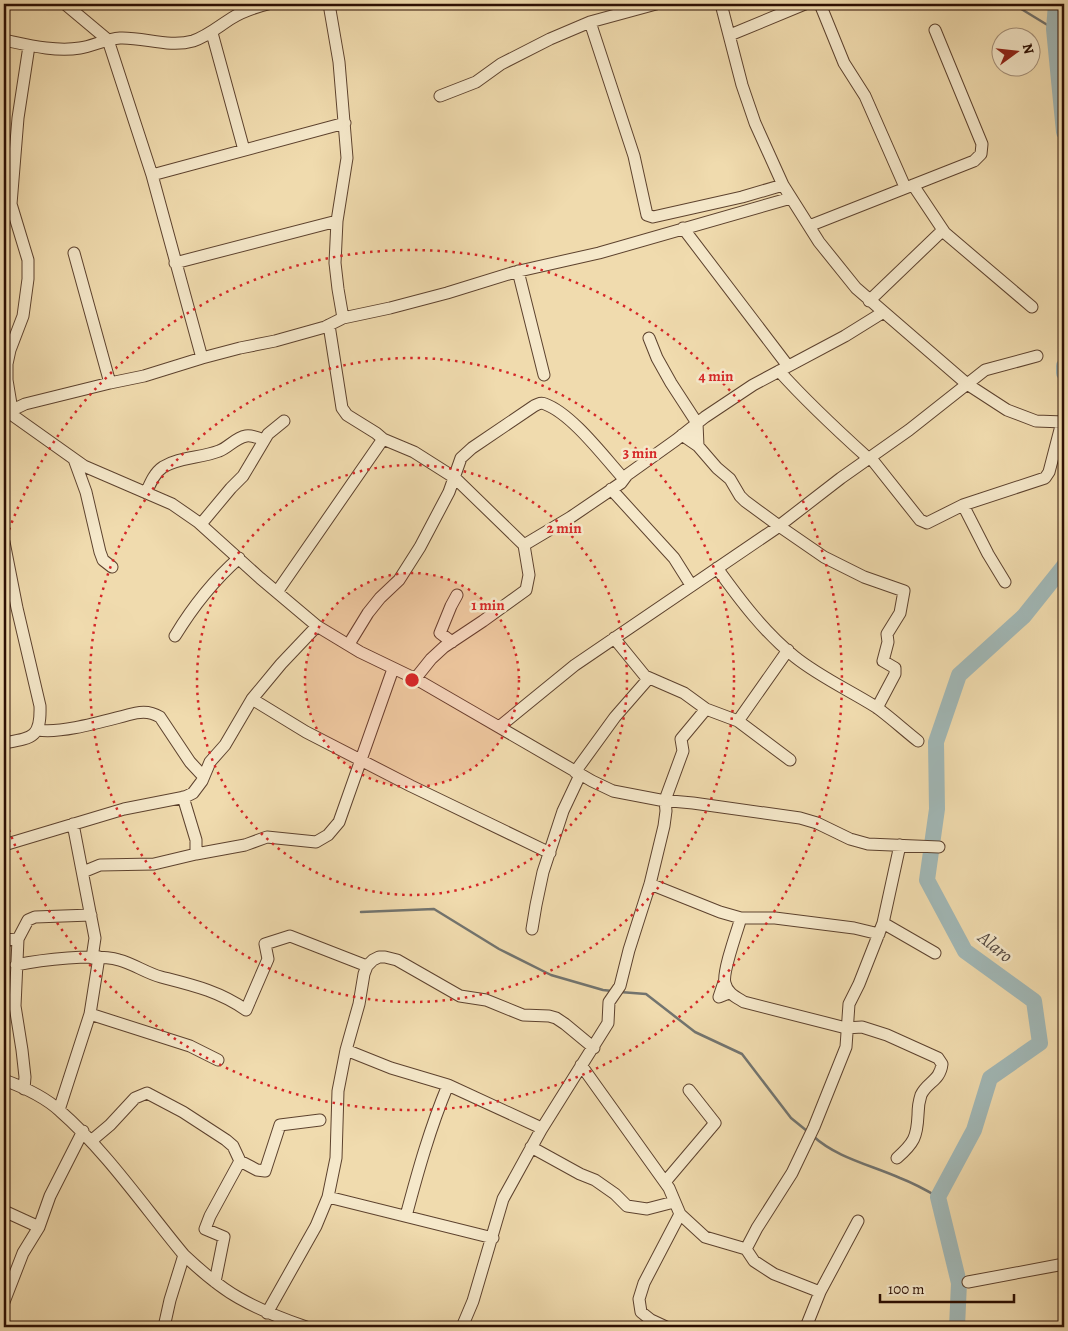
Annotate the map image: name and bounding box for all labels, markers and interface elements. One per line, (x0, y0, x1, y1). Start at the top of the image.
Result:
north arrow (990, 28, 1040, 78)
text: N (1018, 41, 1039, 56)
text: 4 min (698, 366, 734, 386)
text: 3 min (623, 443, 658, 463)
text: 2 min (546, 518, 582, 538)
text: 1 min (471, 595, 505, 615)
centre of rings (403, 671, 421, 689)
water label: Alaro (972, 924, 1018, 969)
scale bar (880, 1271, 1014, 1303)
text: 100 m (888, 1279, 925, 1299)

